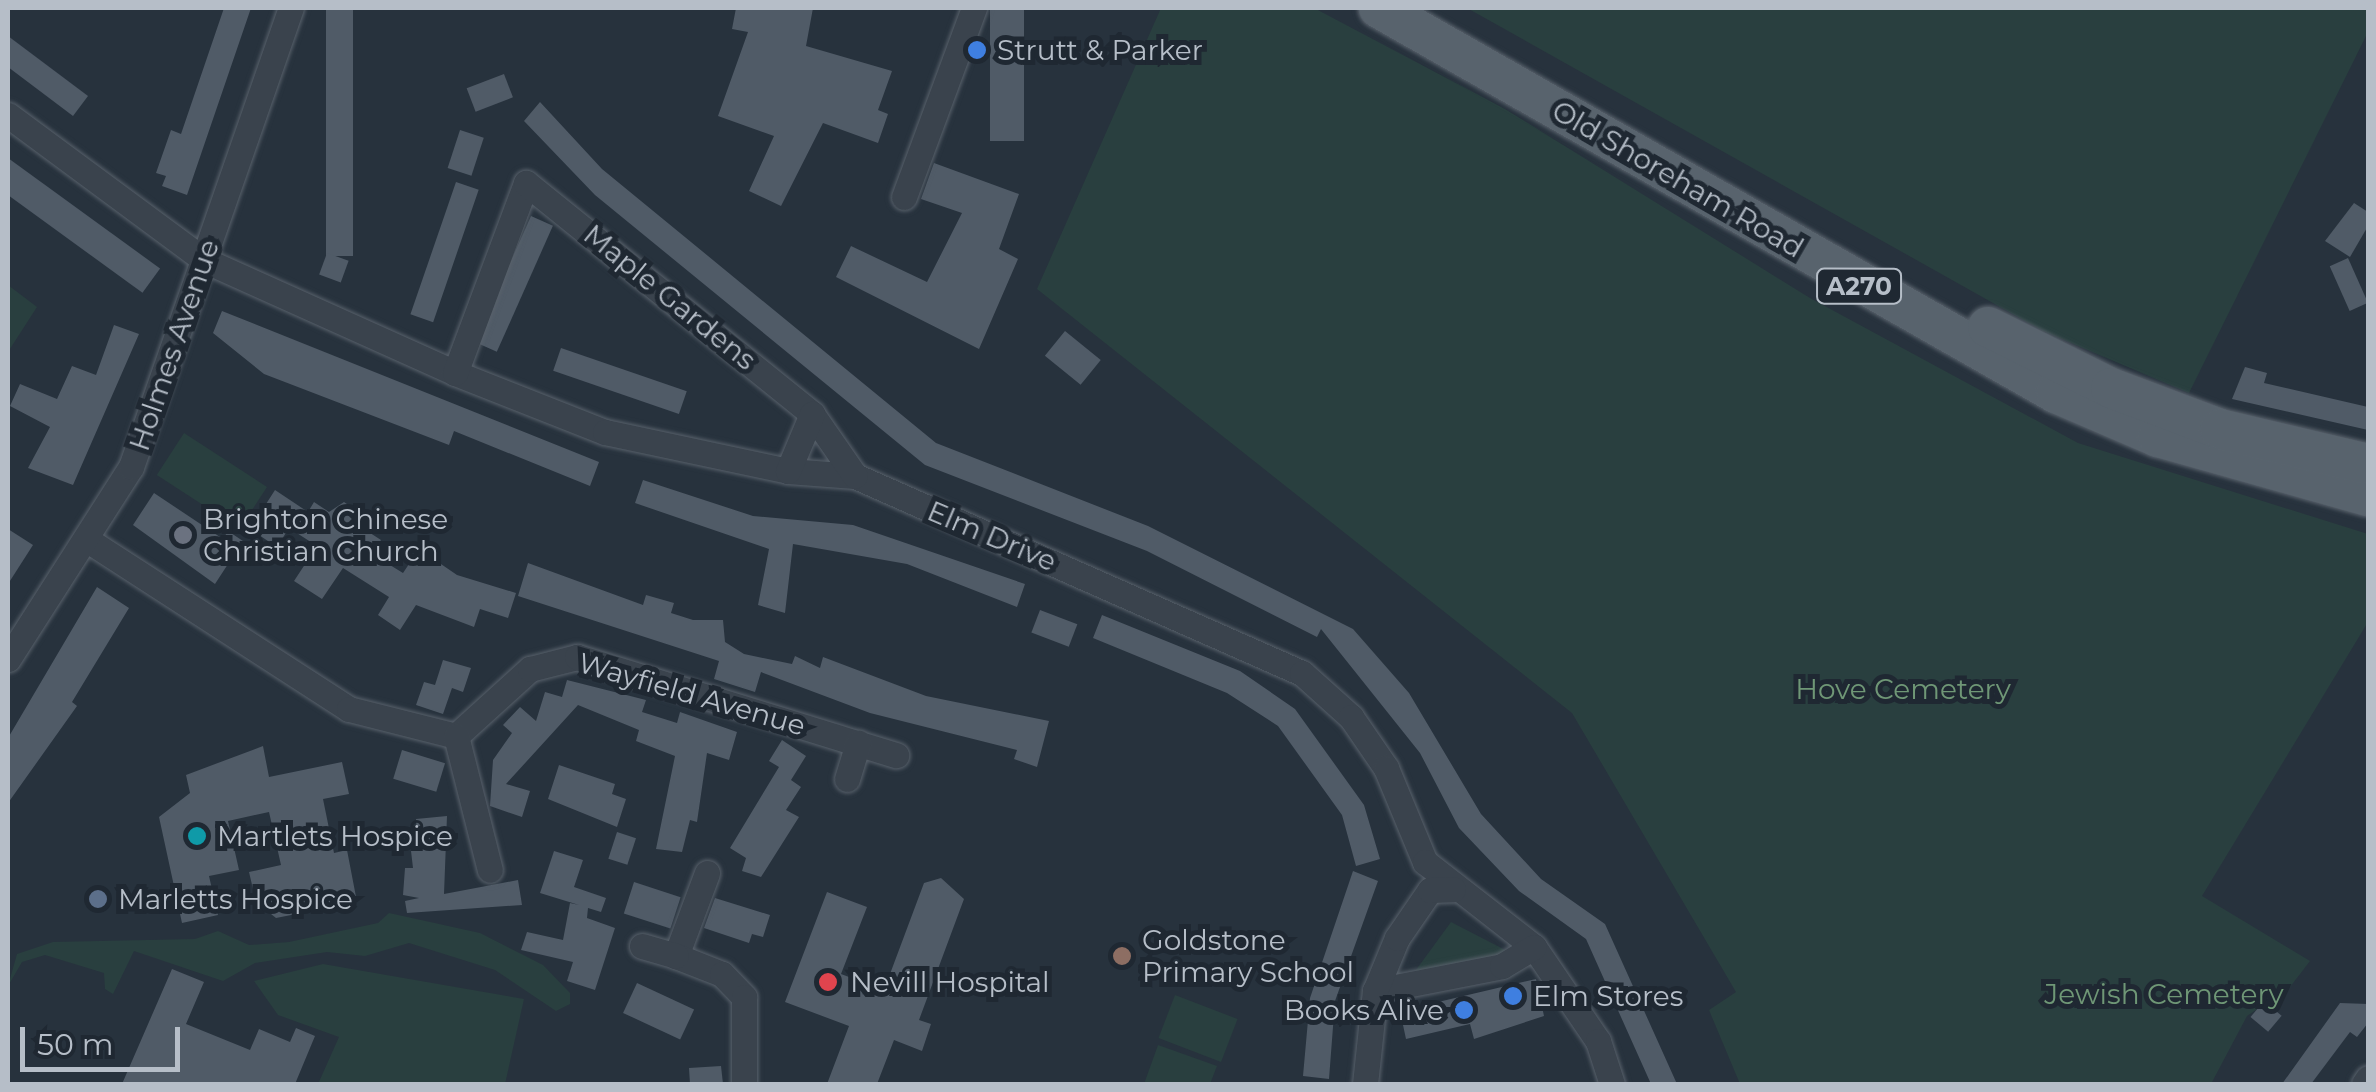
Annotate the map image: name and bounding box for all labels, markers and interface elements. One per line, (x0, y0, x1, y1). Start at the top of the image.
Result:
place label: Strutt & Parker (997, 33, 1203, 67)
marker: Strutt & Parker (966, 39, 988, 61)
street label: Old Shoreham Road (1546, 93, 1810, 265)
street label: Maple Gardens (577, 217, 763, 377)
street label: Holmes Avenue (122, 235, 226, 455)
road number: A270 (1814, 266, 1904, 306)
street label: Elm Drive (923, 494, 1061, 578)
place label: Brighton Chinese Christian Church (203, 502, 448, 568)
marker: Brighton Chinese Christian Church (172, 524, 194, 546)
street label: Wayfield Avenue (575, 646, 809, 742)
park label: Hove Cemetery (1795, 672, 2011, 706)
place label: Martlets Hospice (217, 819, 453, 853)
marker: Martlets Hospice (186, 825, 208, 847)
place label: Marletts Hospice (118, 882, 353, 916)
marker: Marletts Hospice (87, 888, 109, 910)
place label: Goldstone Primary School (1142, 923, 1354, 989)
marker: Goldstone Primary School (1111, 945, 1133, 967)
place label: Nevill Hospital (850, 965, 1050, 999)
marker: Nevill Hospital (815, 969, 841, 995)
park label: Jewish Cemetery (2044, 977, 2284, 1011)
place label: Elm Stores (1533, 979, 1683, 1013)
marker: Elm Stores (1502, 985, 1524, 1007)
place label: Books Alive (1284, 993, 1444, 1027)
marker: Books Alive (1453, 999, 1475, 1021)
scale bar (25, 1007, 185, 1069)
text: 50 m (37, 1026, 114, 1063)

